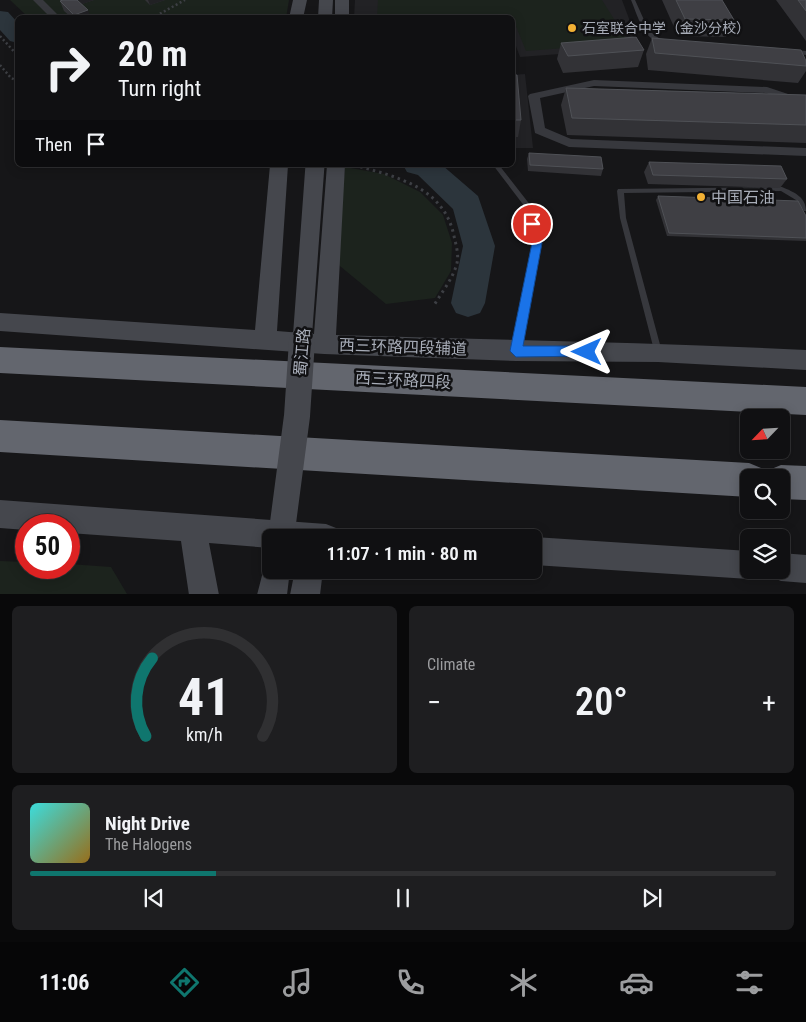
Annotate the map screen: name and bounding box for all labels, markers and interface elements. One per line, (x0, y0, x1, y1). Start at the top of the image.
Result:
place label: 石室联合中学（金沙分校） (582, 20, 750, 36)
marker: 石室联合中学（金沙分校） (566, 22, 578, 34)
text: 20 m (118, 34, 187, 75)
icon: right (35, 35, 100, 100)
text: Turn right (118, 76, 201, 101)
icon: arrive (82, 130, 110, 158)
text: Then (35, 133, 72, 156)
place label: 中国石油 (711, 188, 775, 207)
marker: 中国石油 (695, 191, 707, 203)
pin (511, 203, 553, 245)
icon: arrive (518, 210, 546, 238)
position arrow (560, 325, 612, 377)
street label: 蜀江路 (290, 327, 314, 377)
street label: 西三环路四段辅道 (339, 335, 467, 359)
street label: 西三环路四段 (355, 368, 451, 392)
north arrow (740, 409, 790, 459)
map controls (740, 409, 790, 579)
button: search (740, 469, 790, 519)
speed limit sign: 50 (15, 514, 80, 579)
button: layers (740, 529, 790, 579)
text: 11:07 · 1 min · 80 m (327, 542, 477, 565)
text: Climate (427, 655, 475, 674)
text: 41 (178, 667, 231, 728)
text: 20° (575, 680, 628, 724)
text: − (427, 686, 441, 719)
text: + (762, 686, 776, 719)
text: km/h (186, 724, 223, 745)
text: Night Drive (105, 812, 190, 835)
text: The Halogens (105, 835, 192, 854)
icon: previous (140, 884, 168, 912)
icon: pause (389, 884, 417, 912)
icon: next (638, 884, 666, 912)
icon: directions (167, 965, 202, 1000)
icon: music (280, 965, 315, 1000)
icon: phone (393, 965, 428, 1000)
icon: climate (506, 965, 541, 1000)
icon: car (619, 965, 654, 1000)
icon: filters (732, 965, 767, 1000)
text: 11:06 (39, 970, 89, 995)

